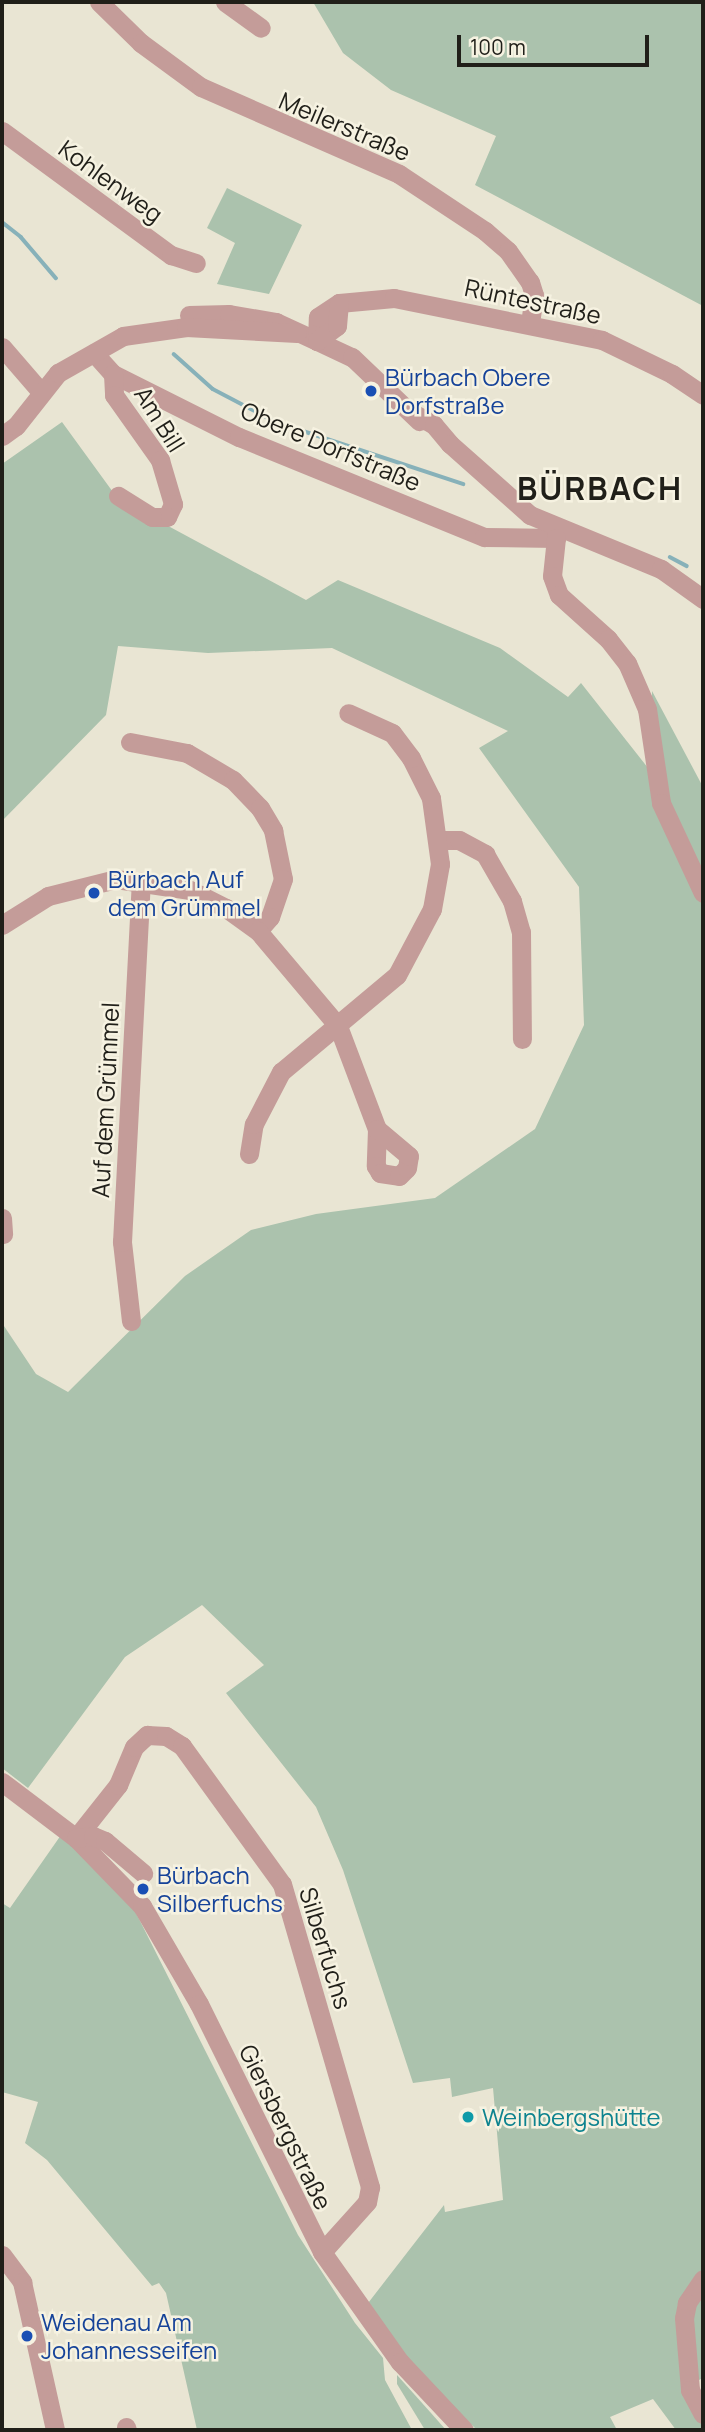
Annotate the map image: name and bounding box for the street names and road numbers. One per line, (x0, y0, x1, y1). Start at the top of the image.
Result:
street label: Meilerstraße (275, 85, 415, 167)
street label: Kohlenweg (53, 134, 169, 228)
street label: Rüntestraße (462, 272, 604, 330)
street label: Am Bill (129, 381, 191, 457)
street label: Obere Dorfstraße (237, 395, 425, 497)
street label: Auf dem Grümmel (85, 1001, 125, 1199)
street label: Silberfuchs (294, 1884, 358, 2012)
street label: Giersbergstraße (234, 2040, 338, 2214)

